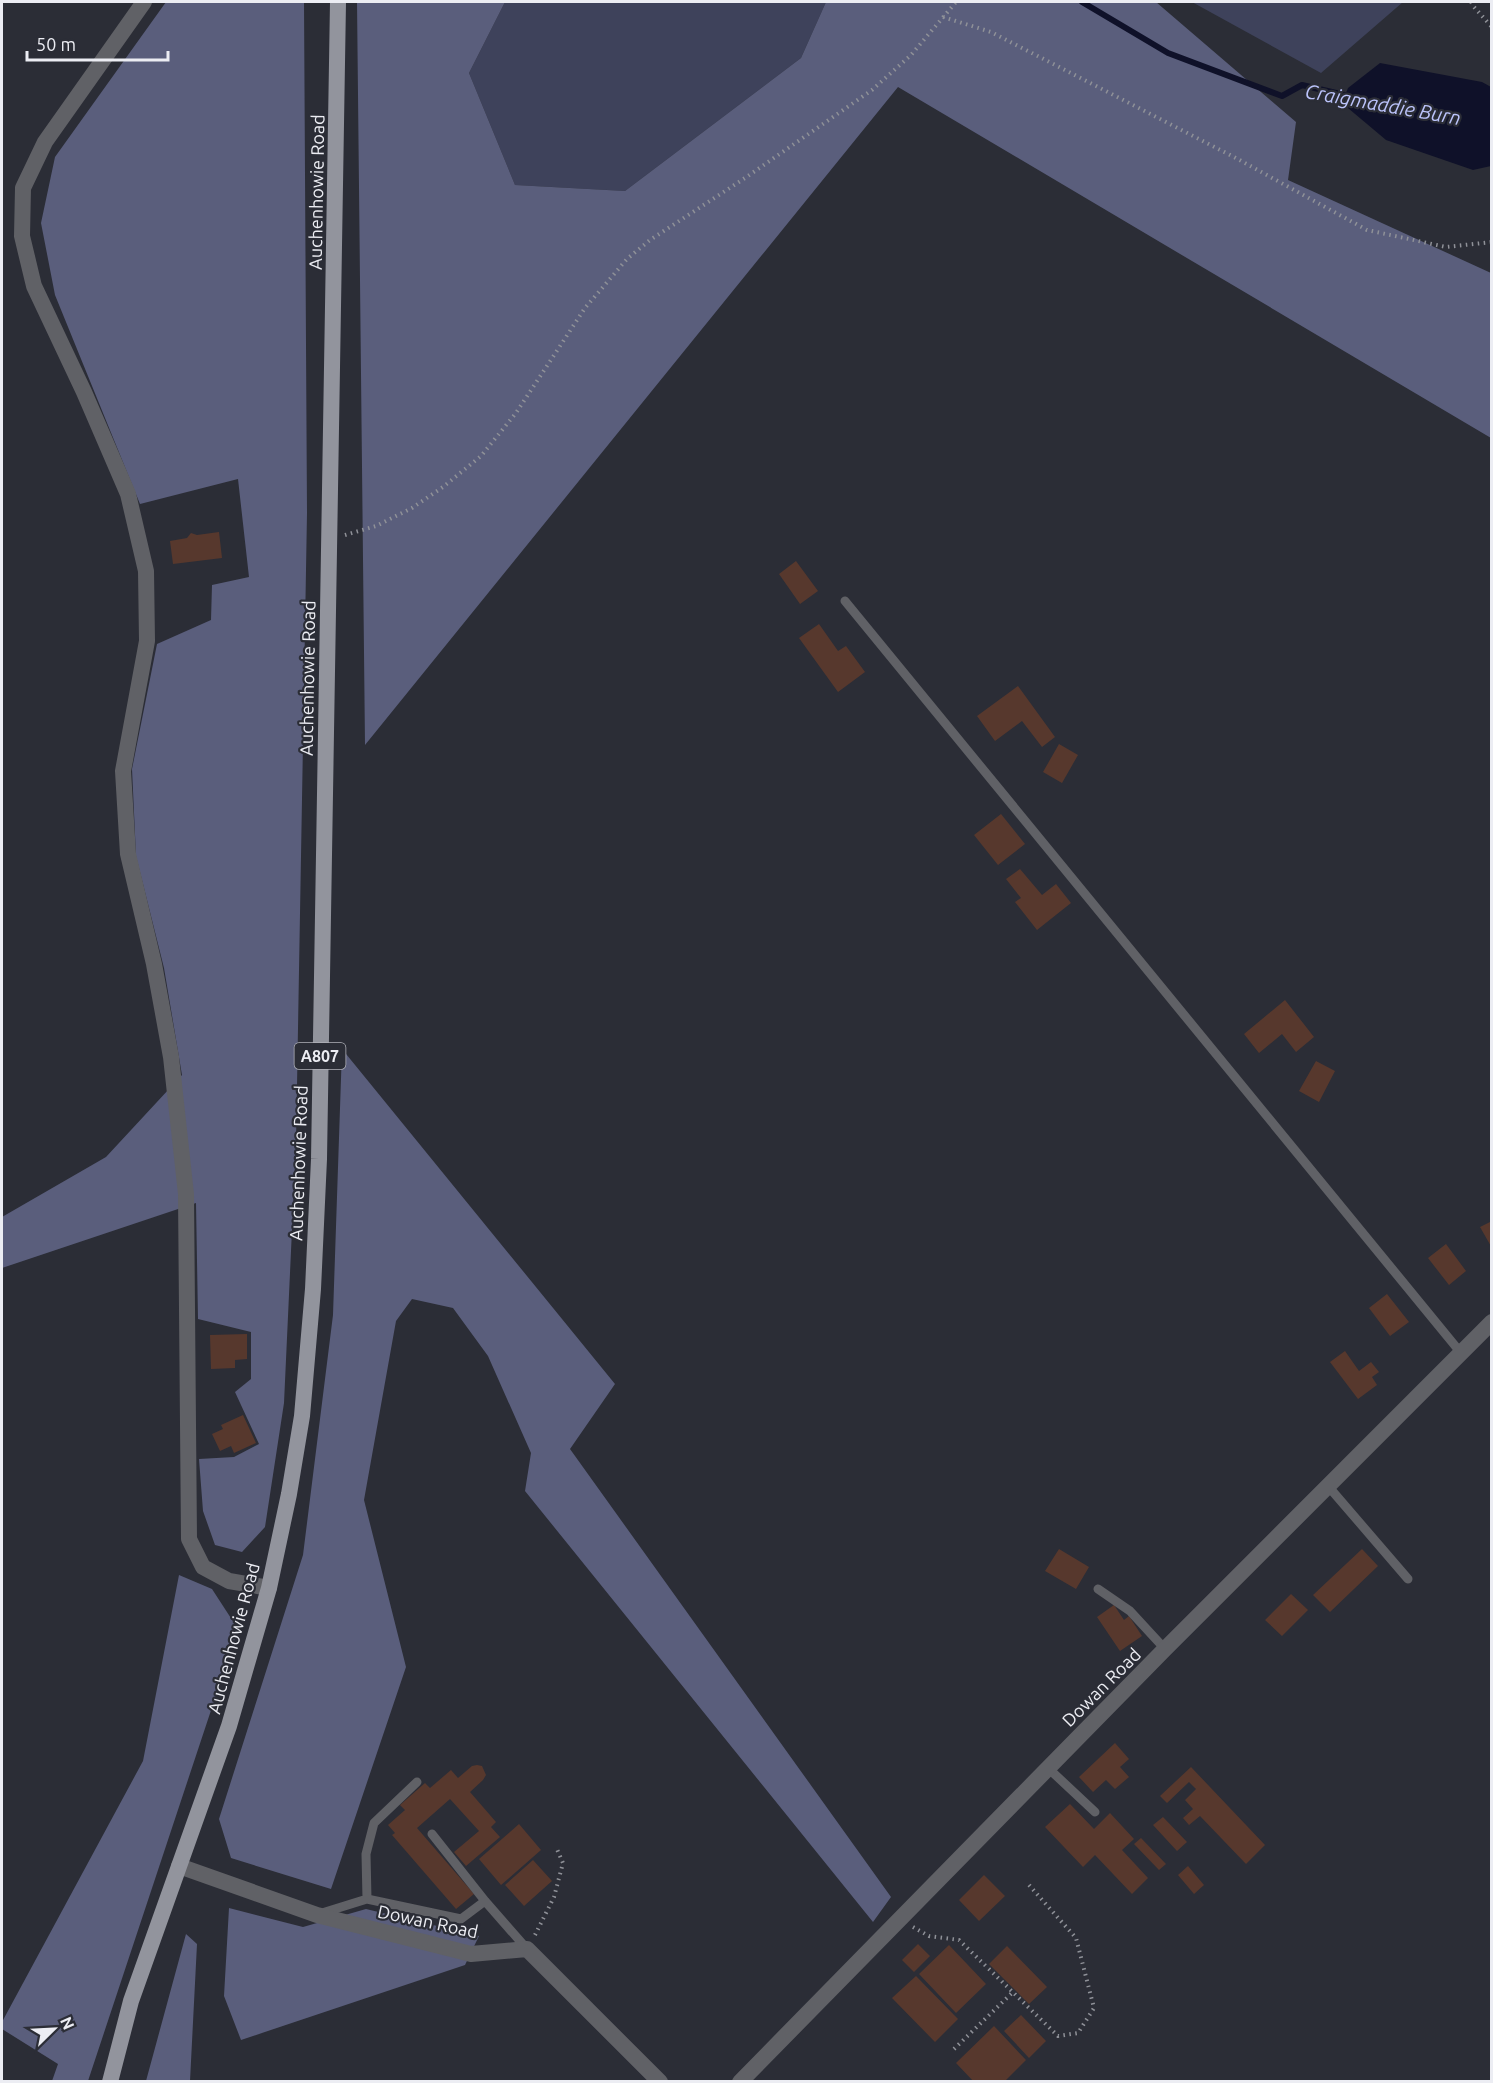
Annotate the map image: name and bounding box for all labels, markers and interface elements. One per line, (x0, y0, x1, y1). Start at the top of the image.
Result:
scale bar (27, 24, 168, 62)
text: 50 m (36, 34, 76, 54)
water label: Craigmaddie Burn (1303, 79, 1463, 129)
street label: Auchenhowie Road (305, 114, 327, 270)
street label: Auchenhowie Road (296, 600, 318, 756)
road number: A807 (294, 1043, 346, 1069)
street label: Auchenhowie Road (285, 1085, 311, 1241)
street label: Auchenhowie Road (203, 1560, 263, 1716)
street label: Dowan Road (1058, 1644, 1144, 1730)
street label: Dowan Road (376, 1901, 480, 1941)
north arrow (24, 1999, 84, 2059)
text: N (57, 2014, 78, 2032)

